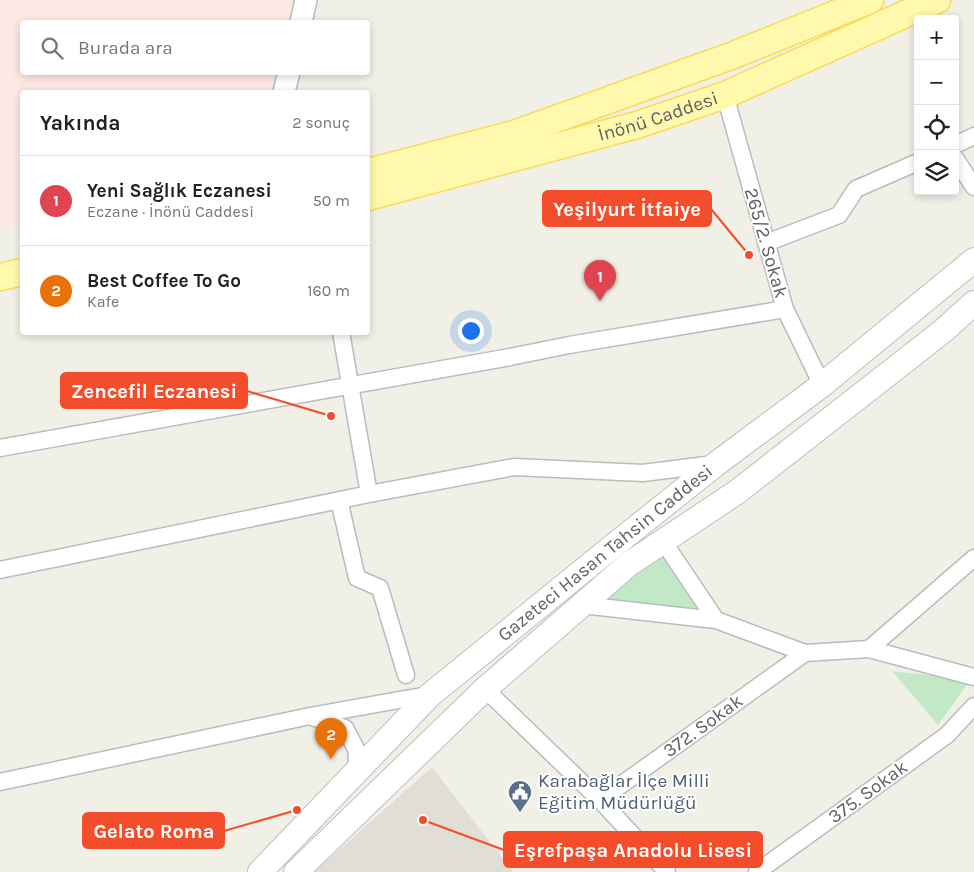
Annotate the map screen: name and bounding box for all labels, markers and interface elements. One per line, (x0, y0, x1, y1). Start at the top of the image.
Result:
map controls (914, 15, 959, 195)
button: + (914, 15, 959, 60)
search box (20, 20, 370, 75)
icon: search (38, 34, 66, 62)
text: Burada ara (78, 37, 173, 59)
button: − (914, 60, 959, 105)
street label: İnönü Caddesi (596, 87, 721, 146)
button: locate (914, 105, 959, 150)
text: Yakında (40, 111, 121, 135)
text: 2 sonuç (292, 113, 350, 132)
button: layers (914, 150, 959, 195)
text: Yeni Sağlık Eczanesi (87, 180, 272, 202)
street label: 265/2. Sokak (740, 185, 792, 301)
text: 1 (53, 191, 59, 210)
text: 50 m (313, 191, 350, 210)
callout: Yeşilyurt İtfaiye (543, 191, 711, 226)
text: Yeşilyurt İtfaiye (553, 198, 701, 221)
text: Eczane · İnönü Caddesi (87, 202, 254, 221)
pin: 1 (584, 260, 616, 301)
text: Best Coffee To Go (87, 270, 241, 292)
text: 2 (51, 281, 61, 300)
text: 160 m (307, 281, 350, 300)
text: Kafe (87, 292, 119, 311)
your location (458, 318, 484, 344)
callout: Zencefil Eczanesi (61, 373, 247, 408)
text: Zencefil Eczanesi (71, 380, 237, 403)
street label: Gazeteci Hasan Tahsin Caddesi (493, 460, 717, 646)
street label: 372. Sokak (659, 690, 747, 762)
pin: 2 (315, 718, 347, 759)
street label: 375. Sokak (824, 756, 912, 828)
place label: Karabağlar İlçe Milli Eğitim Müdürlüğü (538, 770, 710, 814)
public building icon: Karabağlar İlçe Milli Eğitim Müdürlüğü (507, 779, 533, 813)
callout: Gelato Roma (83, 813, 224, 848)
text: Gelato Roma (93, 820, 215, 843)
callout: Eşrefpaşa Anadolu Lisesi (504, 832, 762, 867)
text: Eşrefpaşa Anadolu Lisesi (514, 839, 752, 862)

